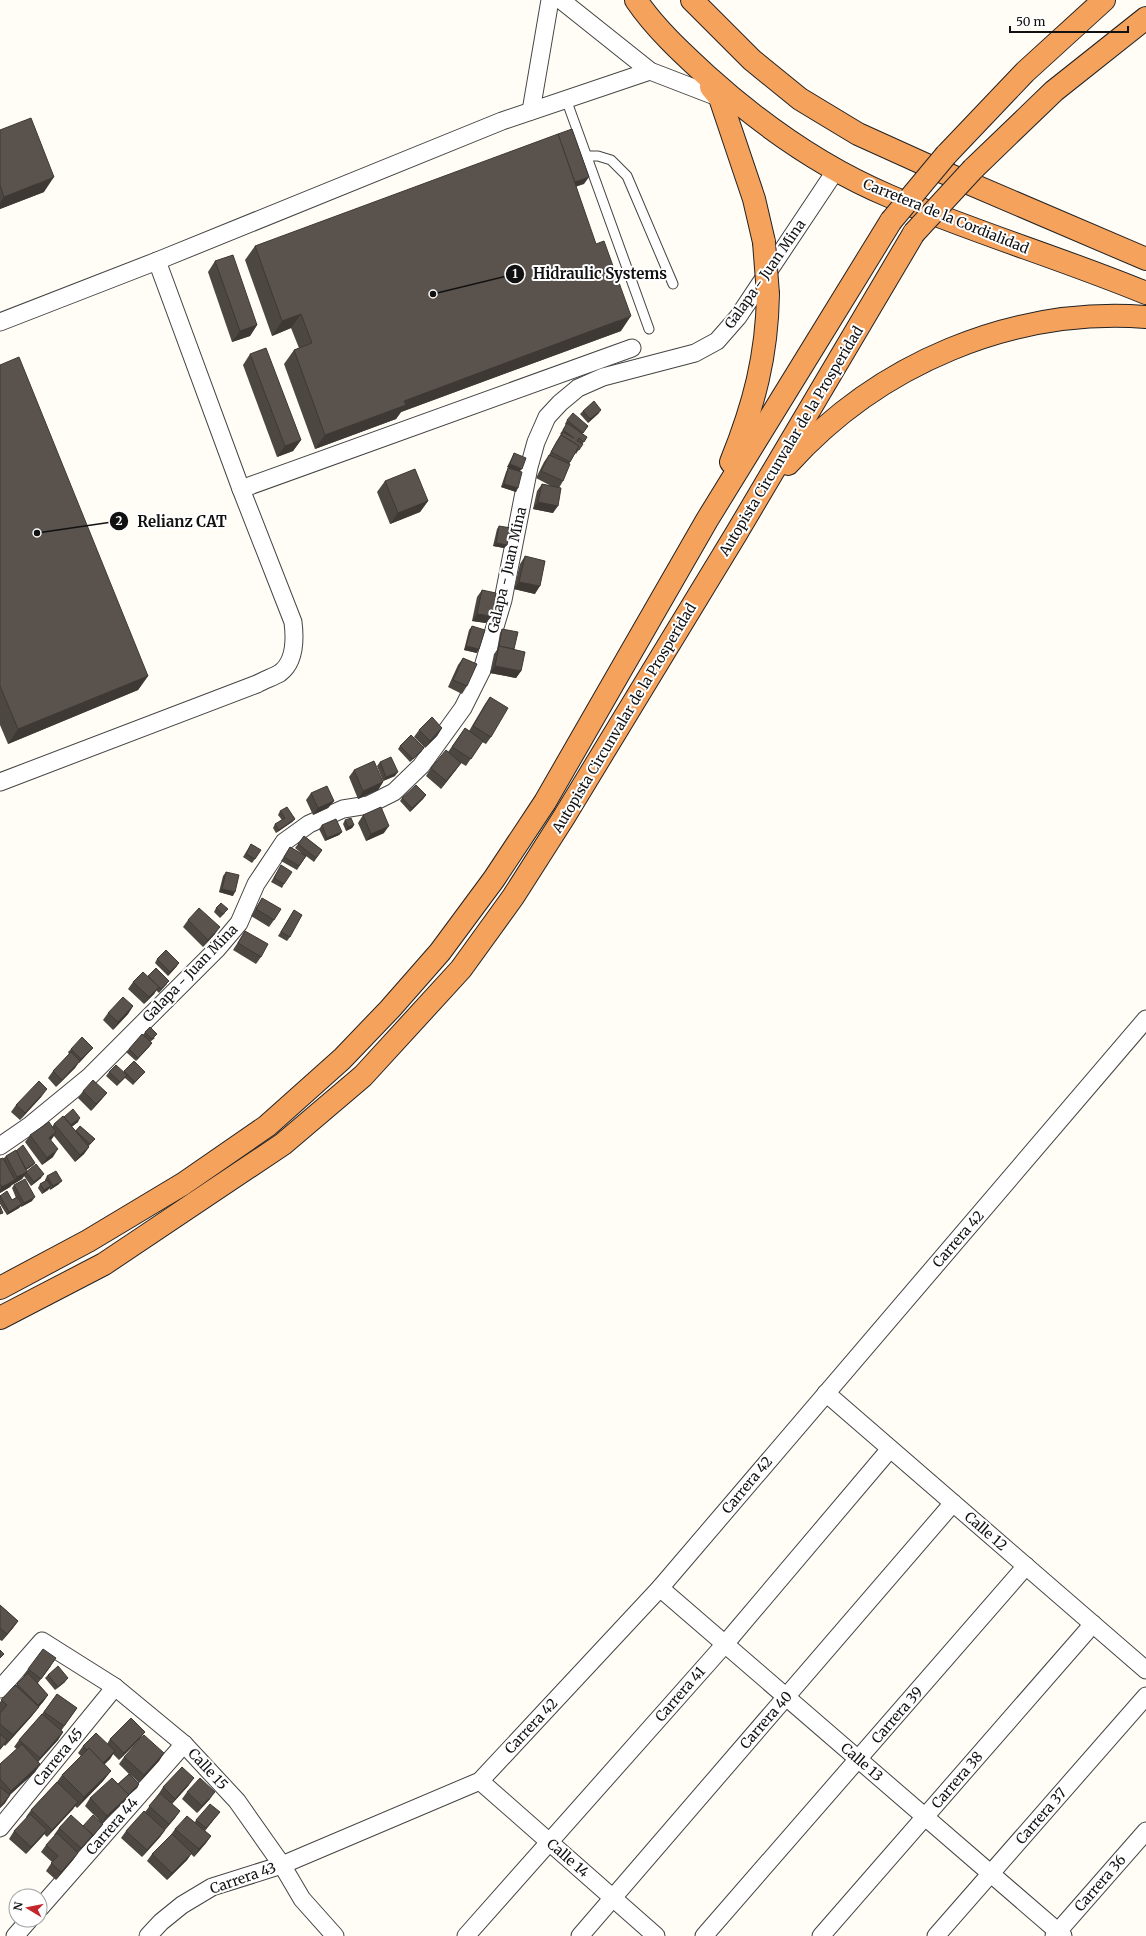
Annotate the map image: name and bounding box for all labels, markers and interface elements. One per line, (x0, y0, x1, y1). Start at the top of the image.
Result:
scale bar (1010, 8, 1128, 34)
text: 50 m (1016, 14, 1045, 29)
street label: Carretera de la Cordialidad (861, 174, 1032, 258)
street label: Galapa - Juan Mina (721, 216, 810, 332)
callout: Hidraulic Systems (505, 260, 675, 287)
text: Hidraulic Systems (533, 264, 667, 283)
text: 1 (512, 266, 518, 281)
street label: Autopista Circunvalar de la Prosperidad (715, 322, 867, 560)
street label: Galapa - Juan Mina (484, 505, 530, 635)
callout: Relianz CAT (109, 508, 235, 535)
text: Relianz CAT (137, 512, 227, 531)
text: 2 (115, 513, 123, 528)
street label: Autopista Circunvalar de la Prosperidad (548, 599, 700, 837)
street label: Galapa - Juan Mina (139, 920, 242, 1026)
street label: Carrera 42 (928, 1207, 988, 1271)
street label: Carrera 42 (718, 1453, 776, 1517)
street label: Calle 12 (961, 1508, 1011, 1554)
street label: Carrera 41 (651, 1663, 709, 1725)
street label: Carrera 39 (867, 1683, 927, 1747)
street label: Carrera 40 (736, 1687, 796, 1753)
street label: Carrera 42 (501, 1694, 561, 1758)
street label: Carrera 45 (29, 1725, 87, 1789)
street label: Calle 13 (837, 1739, 887, 1785)
street label: Calle 15 (184, 1745, 232, 1793)
street label: Carrera 38 (927, 1748, 987, 1812)
street label: Carrera 37 (1012, 1784, 1070, 1848)
street label: Carrera 44 (82, 1793, 142, 1859)
street label: Calle 14 (543, 1835, 593, 1882)
street label: Carrera 36 (1070, 1851, 1130, 1915)
street label: Carrera 43 (208, 1858, 278, 1898)
north arrow (8, 1888, 48, 1928)
text: N (11, 1900, 26, 1912)

